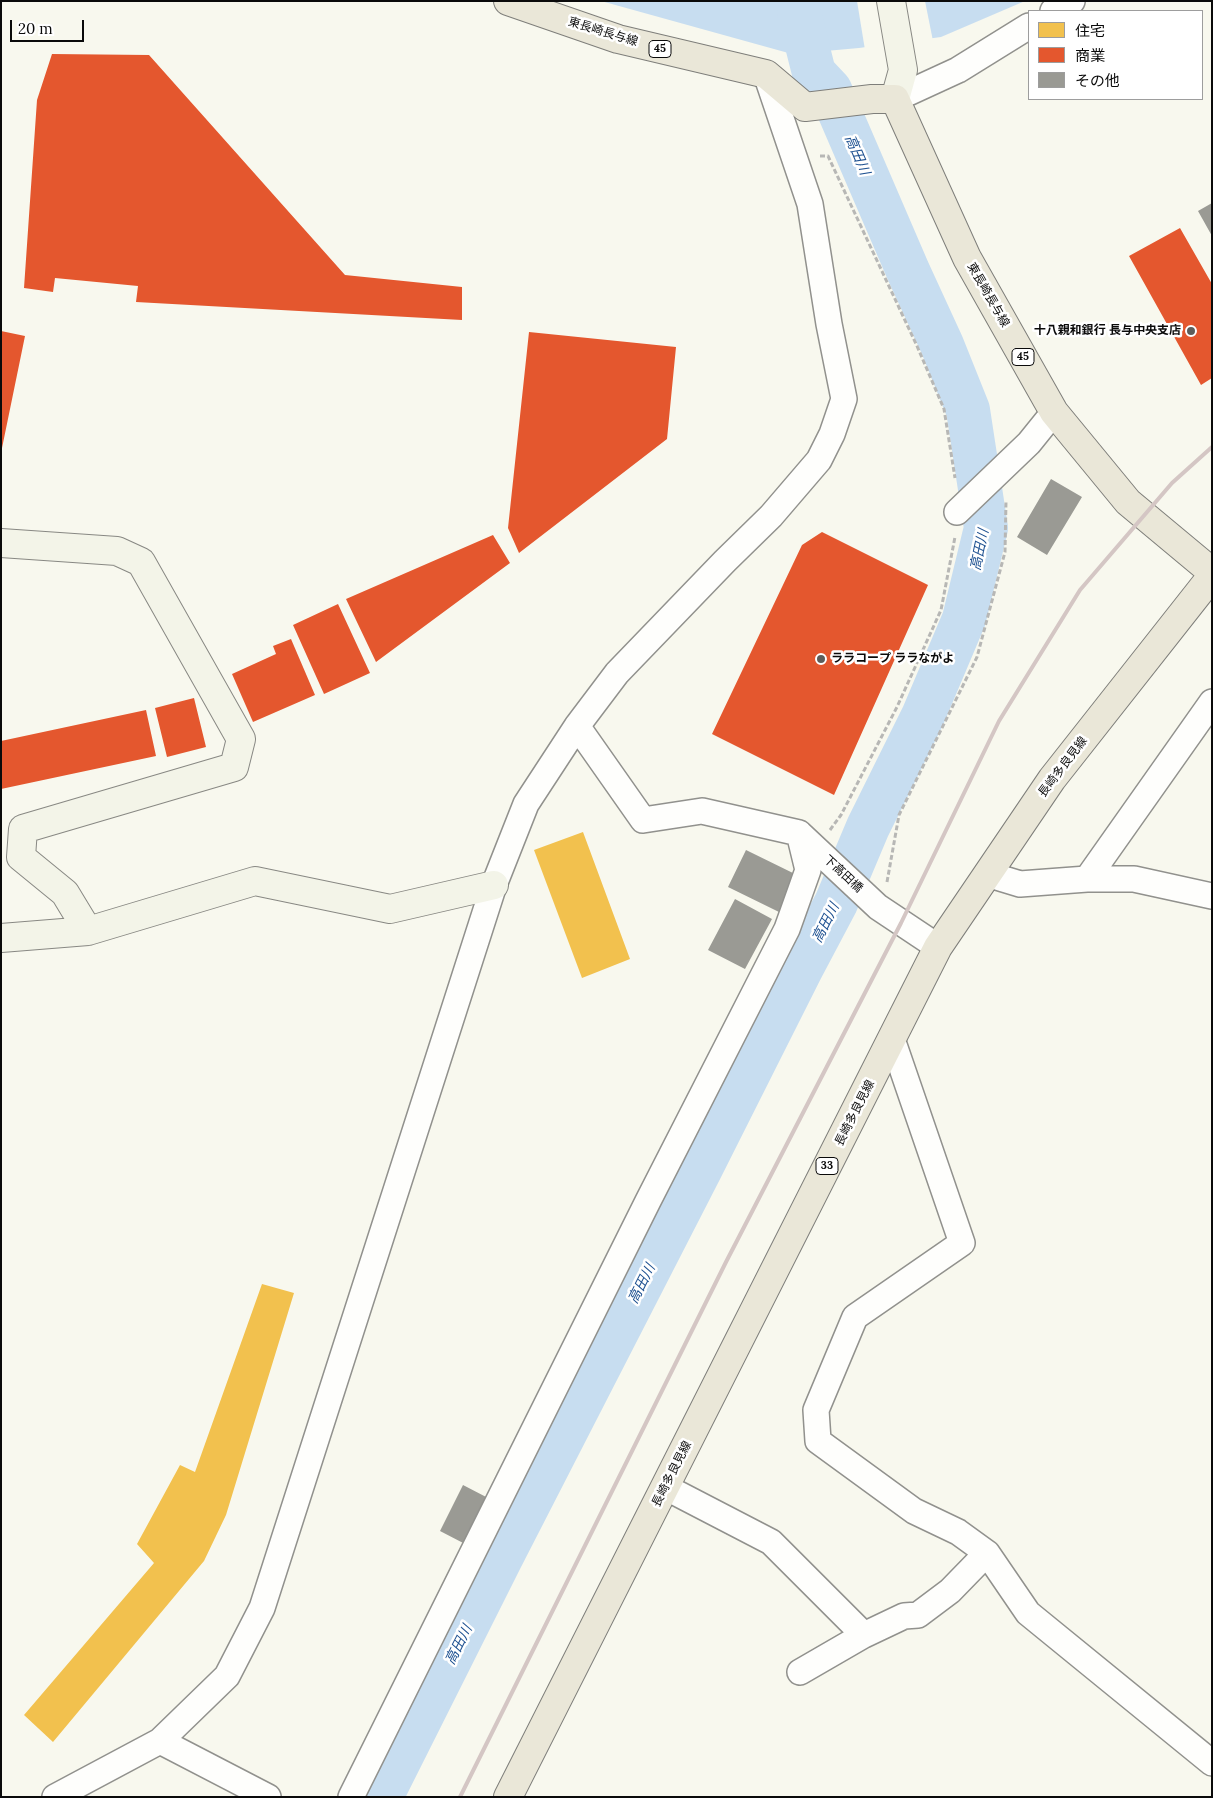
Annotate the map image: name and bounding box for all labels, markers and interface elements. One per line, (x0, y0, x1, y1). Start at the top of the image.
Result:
scale bar (12, 10, 86, 42)
legend (1028, 10, 1203, 100)
street label: 東長崎長与線 (566, 15, 640, 49)
text: 20 m (18, 19, 53, 38)
text: 住宅 (1075, 21, 1105, 40)
road number: 45 (649, 41, 671, 58)
text: 商業 (1075, 46, 1105, 65)
text: その他 (1075, 71, 1120, 90)
water label: 高田川 (841, 132, 873, 178)
street label: 東長崎長与線 (964, 260, 1012, 330)
place label: 十八親和銀行 長与中央支店 (1034, 324, 1181, 338)
marker: 十八親和銀行 長与中央支店 (1185, 325, 1197, 337)
road number: 45 (1012, 348, 1034, 366)
water label: 高田川 (967, 528, 993, 572)
place label: ララコープ ララながよ (831, 652, 954, 666)
marker: ララコープ ララながよ (815, 653, 827, 665)
street label: 長崎多良見線 (1036, 734, 1090, 800)
street label: 下高田橋 (821, 852, 865, 896)
water label: 高田川 (809, 900, 843, 946)
street label: 長崎多良見線 (832, 1078, 878, 1148)
road number: 33 (816, 1158, 838, 1174)
water label: 高田川 (625, 1261, 659, 1307)
street label: 長崎多良見線 (649, 1439, 695, 1509)
water label: 高田川 (442, 1622, 476, 1668)

